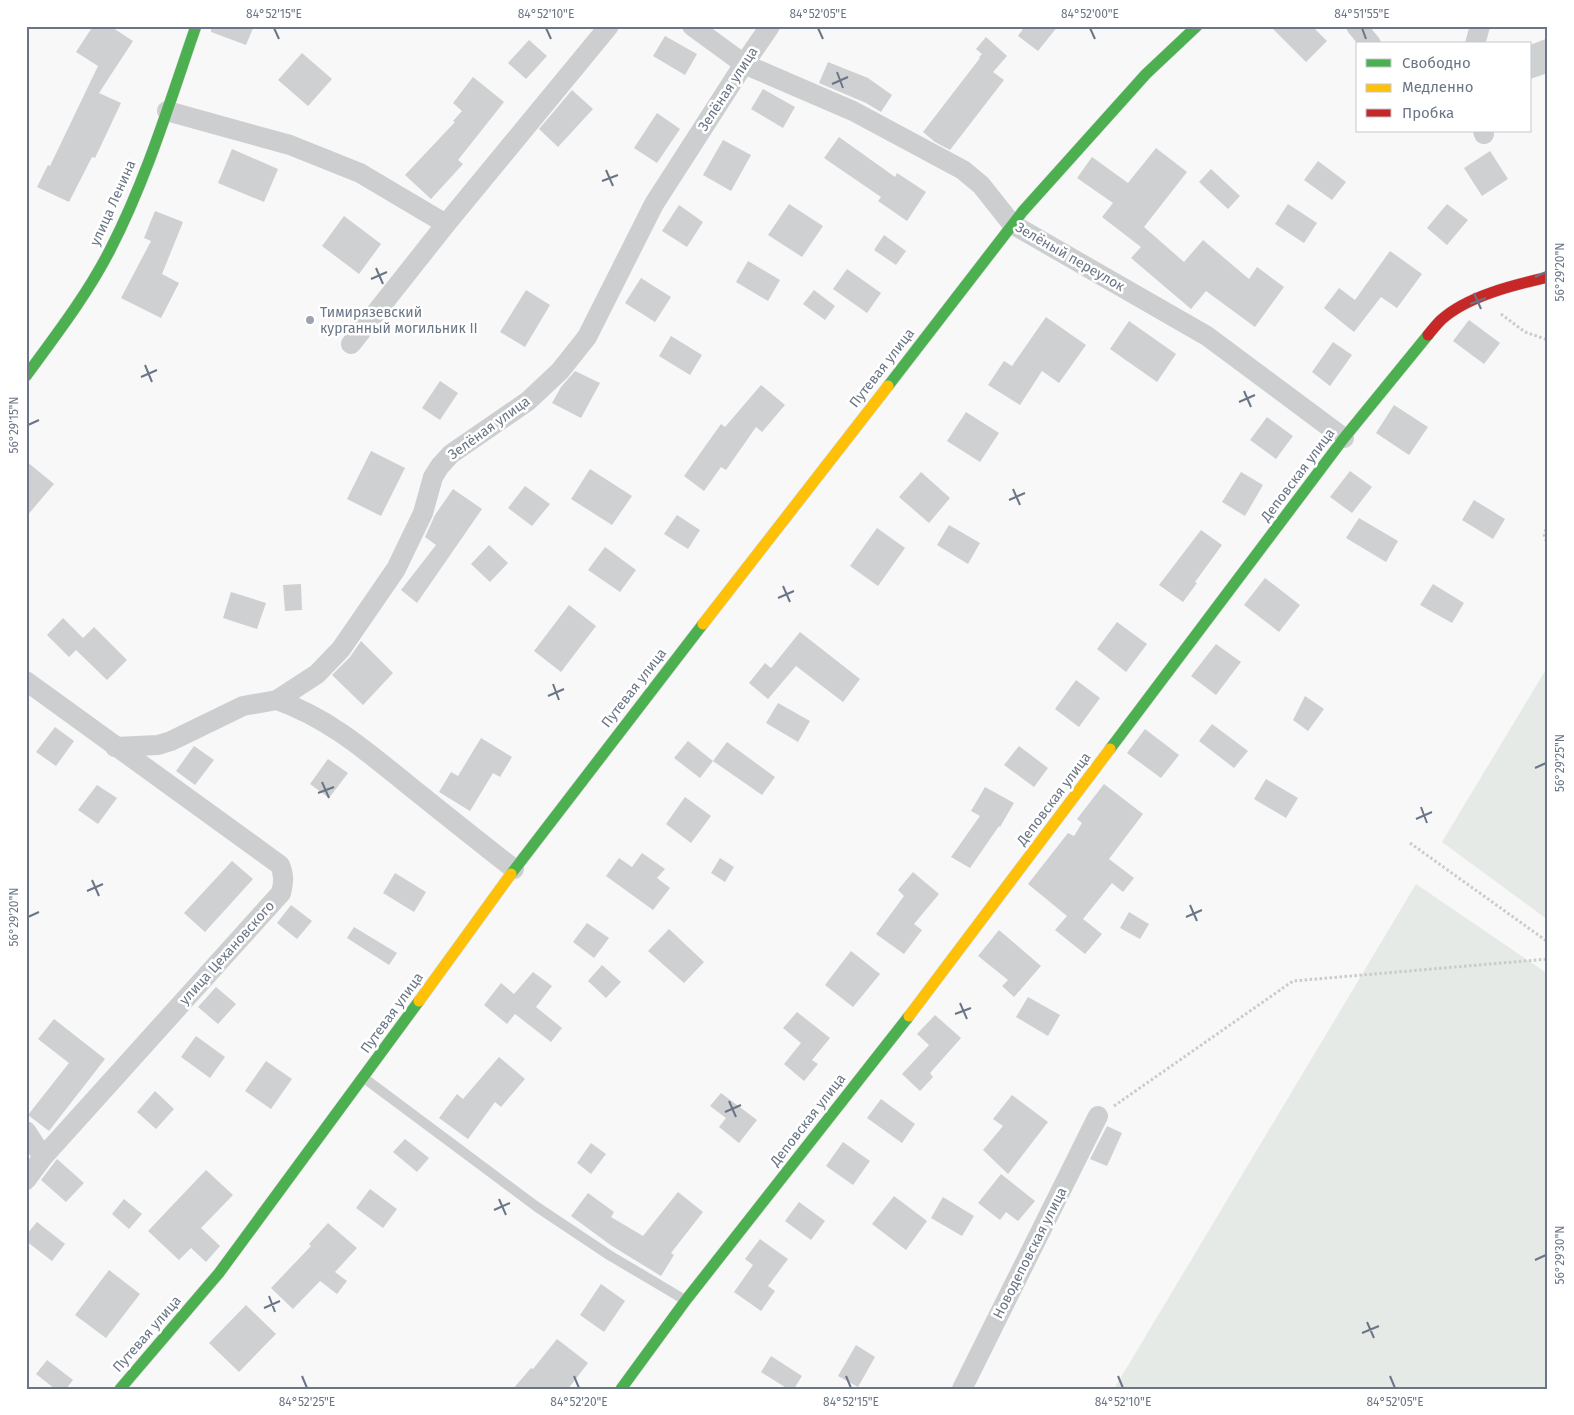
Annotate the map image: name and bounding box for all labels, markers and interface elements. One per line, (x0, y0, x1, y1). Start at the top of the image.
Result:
text: 84°52'15"E (246, 7, 302, 21)
text: 84°52'10"E (518, 7, 574, 21)
text: 84°52'05"E (789, 7, 847, 21)
text: 84°52'00"E (1061, 7, 1119, 21)
text: 84°51'55"E (1334, 7, 1390, 21)
legend (1356, 42, 1532, 132)
street label: Зелёная улица (695, 44, 761, 134)
text: Свободно (1402, 54, 1471, 72)
text: Медленно (1402, 78, 1474, 96)
text: Пробка (1402, 104, 1454, 122)
street label: улица Ленина (86, 157, 140, 249)
street label: Зелёный переулок (1012, 219, 1128, 296)
text: 56°29'20"N (1553, 243, 1567, 301)
place label: Тимирязевский курганный могильник II (320, 304, 478, 337)
marker: Тимирязевский курганный могильник II (304, 314, 316, 326)
street label: Путевая улица (846, 325, 918, 411)
street label: Зелёная улица (445, 393, 533, 463)
text: 56°29'15"N (7, 396, 21, 454)
street label: Деповская улица (1257, 425, 1339, 526)
street label: Путевая улица (598, 645, 670, 731)
text: 56°29'25"N (1553, 734, 1567, 792)
street label: Деповская улица (1013, 749, 1095, 850)
text: 56°29'20"N (7, 888, 21, 946)
street label: улица Цехановского (176, 898, 278, 1008)
street label: Путевая улица (357, 969, 427, 1057)
street label: Деповская улица (766, 1071, 849, 1170)
street label: Новодеповская улица (989, 1185, 1071, 1321)
text: 56°29'30"N (1553, 1226, 1567, 1284)
street label: Путевая улица (109, 1292, 185, 1376)
text: 84°52'25"E (279, 1395, 335, 1409)
text: 84°52'20"E (550, 1395, 608, 1409)
text: 84°52'15"E (823, 1395, 879, 1409)
text: 84°52'10"E (1095, 1395, 1151, 1409)
text: 84°52'05"E (1366, 1395, 1424, 1409)

